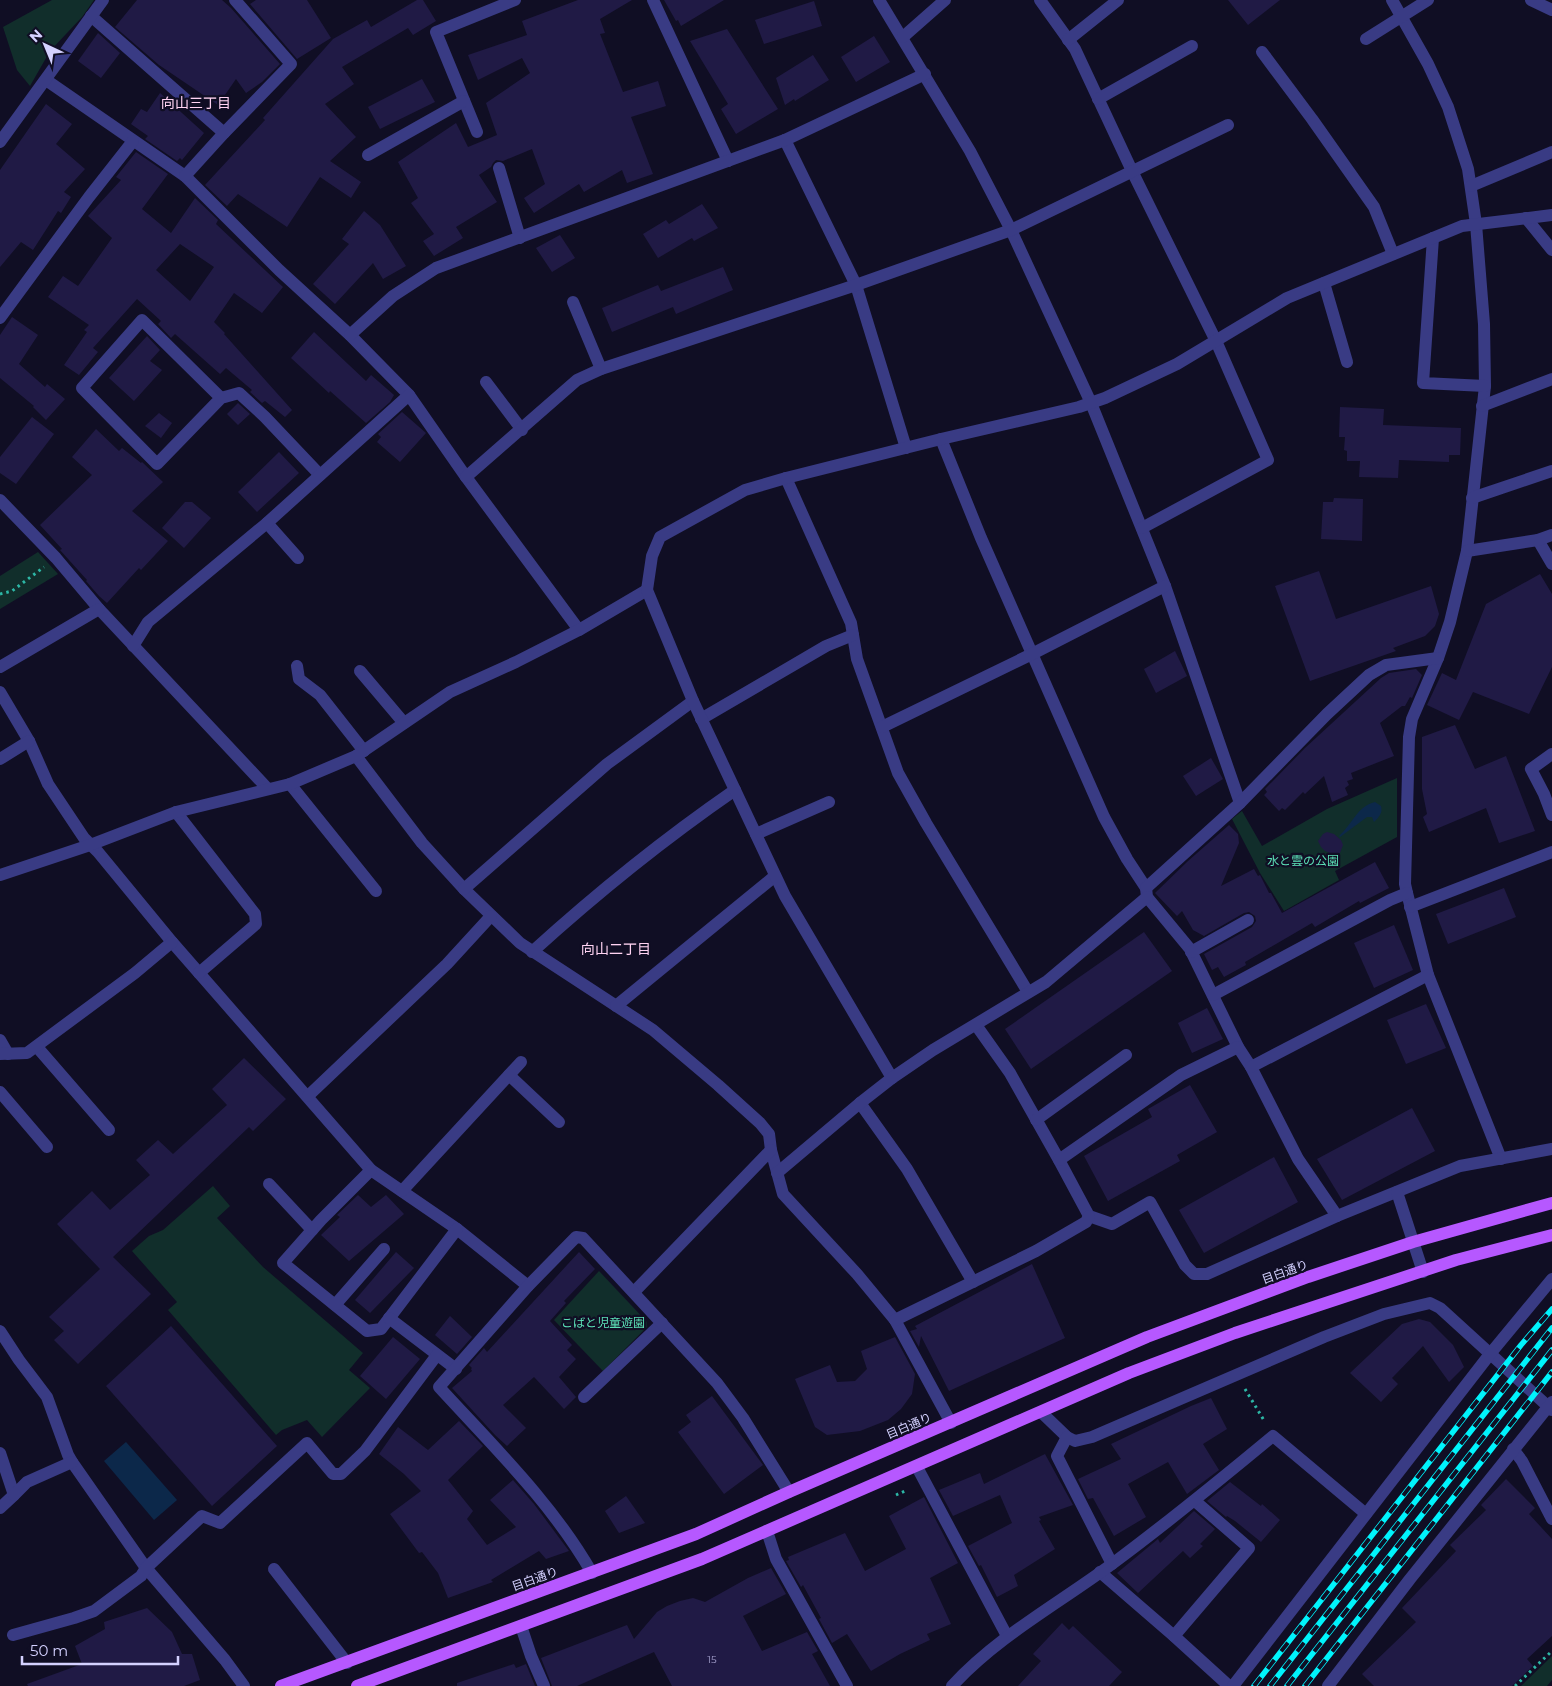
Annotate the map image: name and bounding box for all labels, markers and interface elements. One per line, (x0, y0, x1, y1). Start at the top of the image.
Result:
north arrow (20, 20, 70, 70)
text: N (26, 25, 46, 46)
district label: 向山三丁目 (161, 94, 231, 112)
park label: 水と雲の公園 (1267, 853, 1339, 868)
district label: 向山二丁目 (581, 940, 651, 958)
street label: 目白通り (1260, 1256, 1310, 1287)
park label: こばと児童遊園 (561, 1315, 645, 1330)
street label: 目白通り (884, 1409, 934, 1442)
street label: 目白通り (510, 1563, 560, 1594)
scale bar (22, 1634, 179, 1666)
text: 50 m (30, 1641, 68, 1660)
house number: 15 (707, 1653, 717, 1666)

